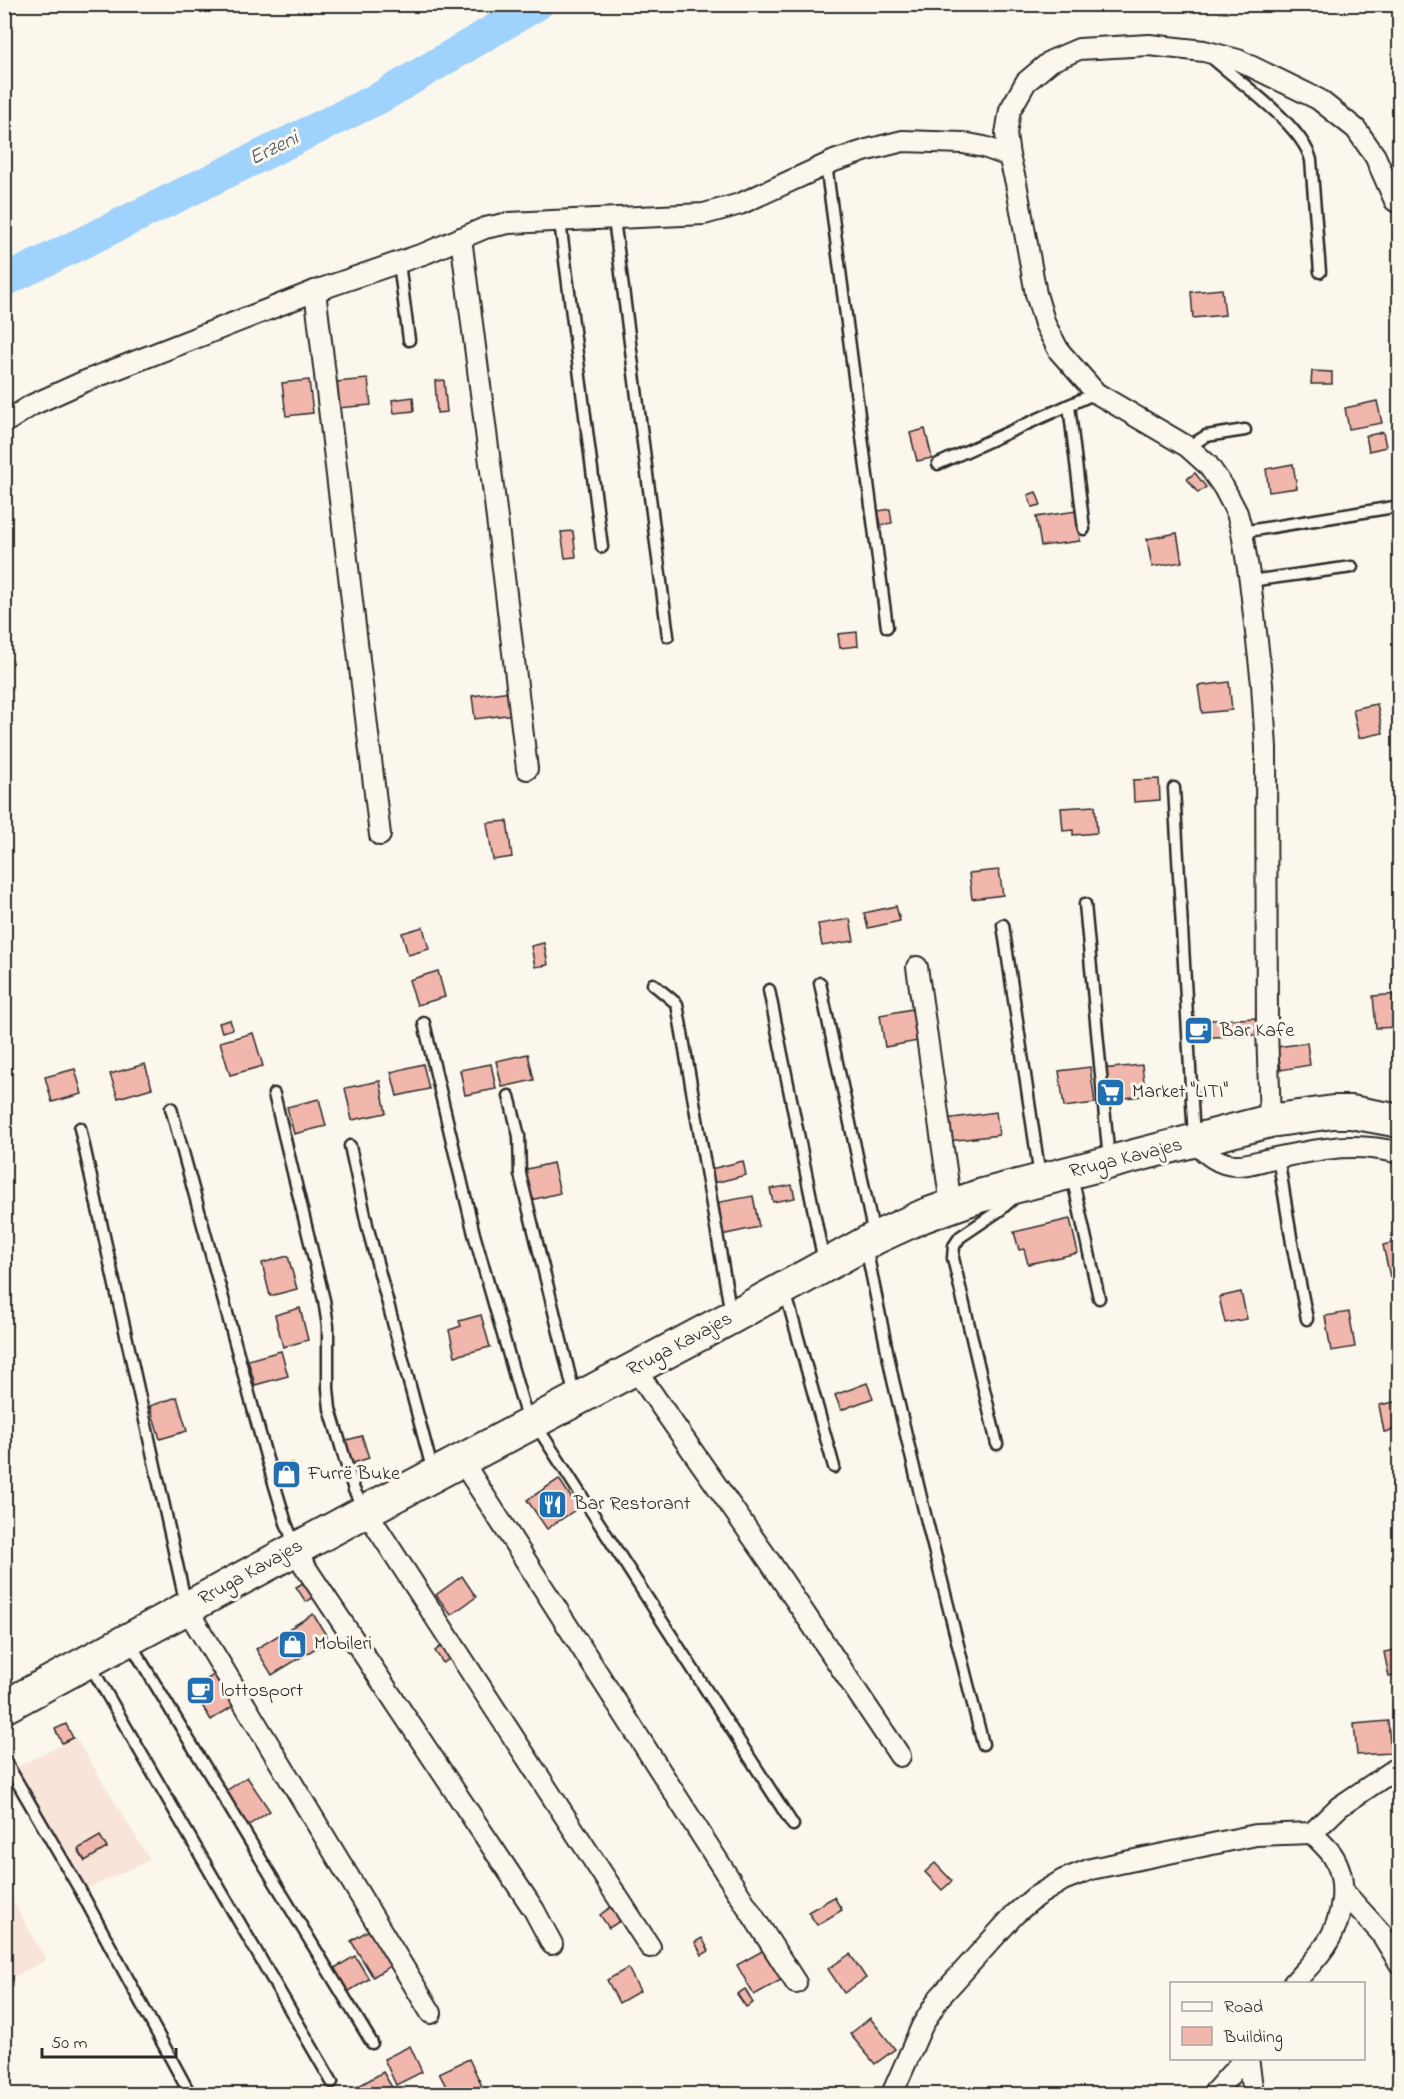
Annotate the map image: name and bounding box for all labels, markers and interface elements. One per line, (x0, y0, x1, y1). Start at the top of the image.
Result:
water label: Erzeni (244, 123, 306, 174)
cafe icon: Bar Kafe (1183, 1015, 1215, 1047)
place label: Bar Kafe (1219, 1017, 1294, 1046)
supermarket icon: Market "LITI" (1095, 1076, 1127, 1108)
place label: Market "LITI" (1132, 1078, 1229, 1107)
street label: Rruga Kavajes (1066, 1131, 1186, 1188)
street label: Rruga Kavajes (622, 1305, 738, 1386)
shop icon: Furrë Buke (271, 1458, 303, 1490)
place label: Furrë Buke (307, 1460, 400, 1489)
restaurant icon: Bar Restorant (537, 1488, 569, 1520)
place label: Bar Restorant (573, 1490, 691, 1519)
street label: Rruga Kavajes (193, 1532, 309, 1615)
shop icon: Mobileri (277, 1628, 309, 1660)
place label: Mobileri (314, 1630, 372, 1659)
cafe icon: lottosport (184, 1675, 216, 1707)
place label: lottosport (221, 1677, 303, 1706)
legend (1170, 1982, 1365, 2060)
text: Road (1224, 1995, 1263, 2021)
scale bar (42, 2021, 176, 2059)
text: Building (1223, 2025, 1283, 2052)
text: 50 m (51, 2031, 88, 2057)

